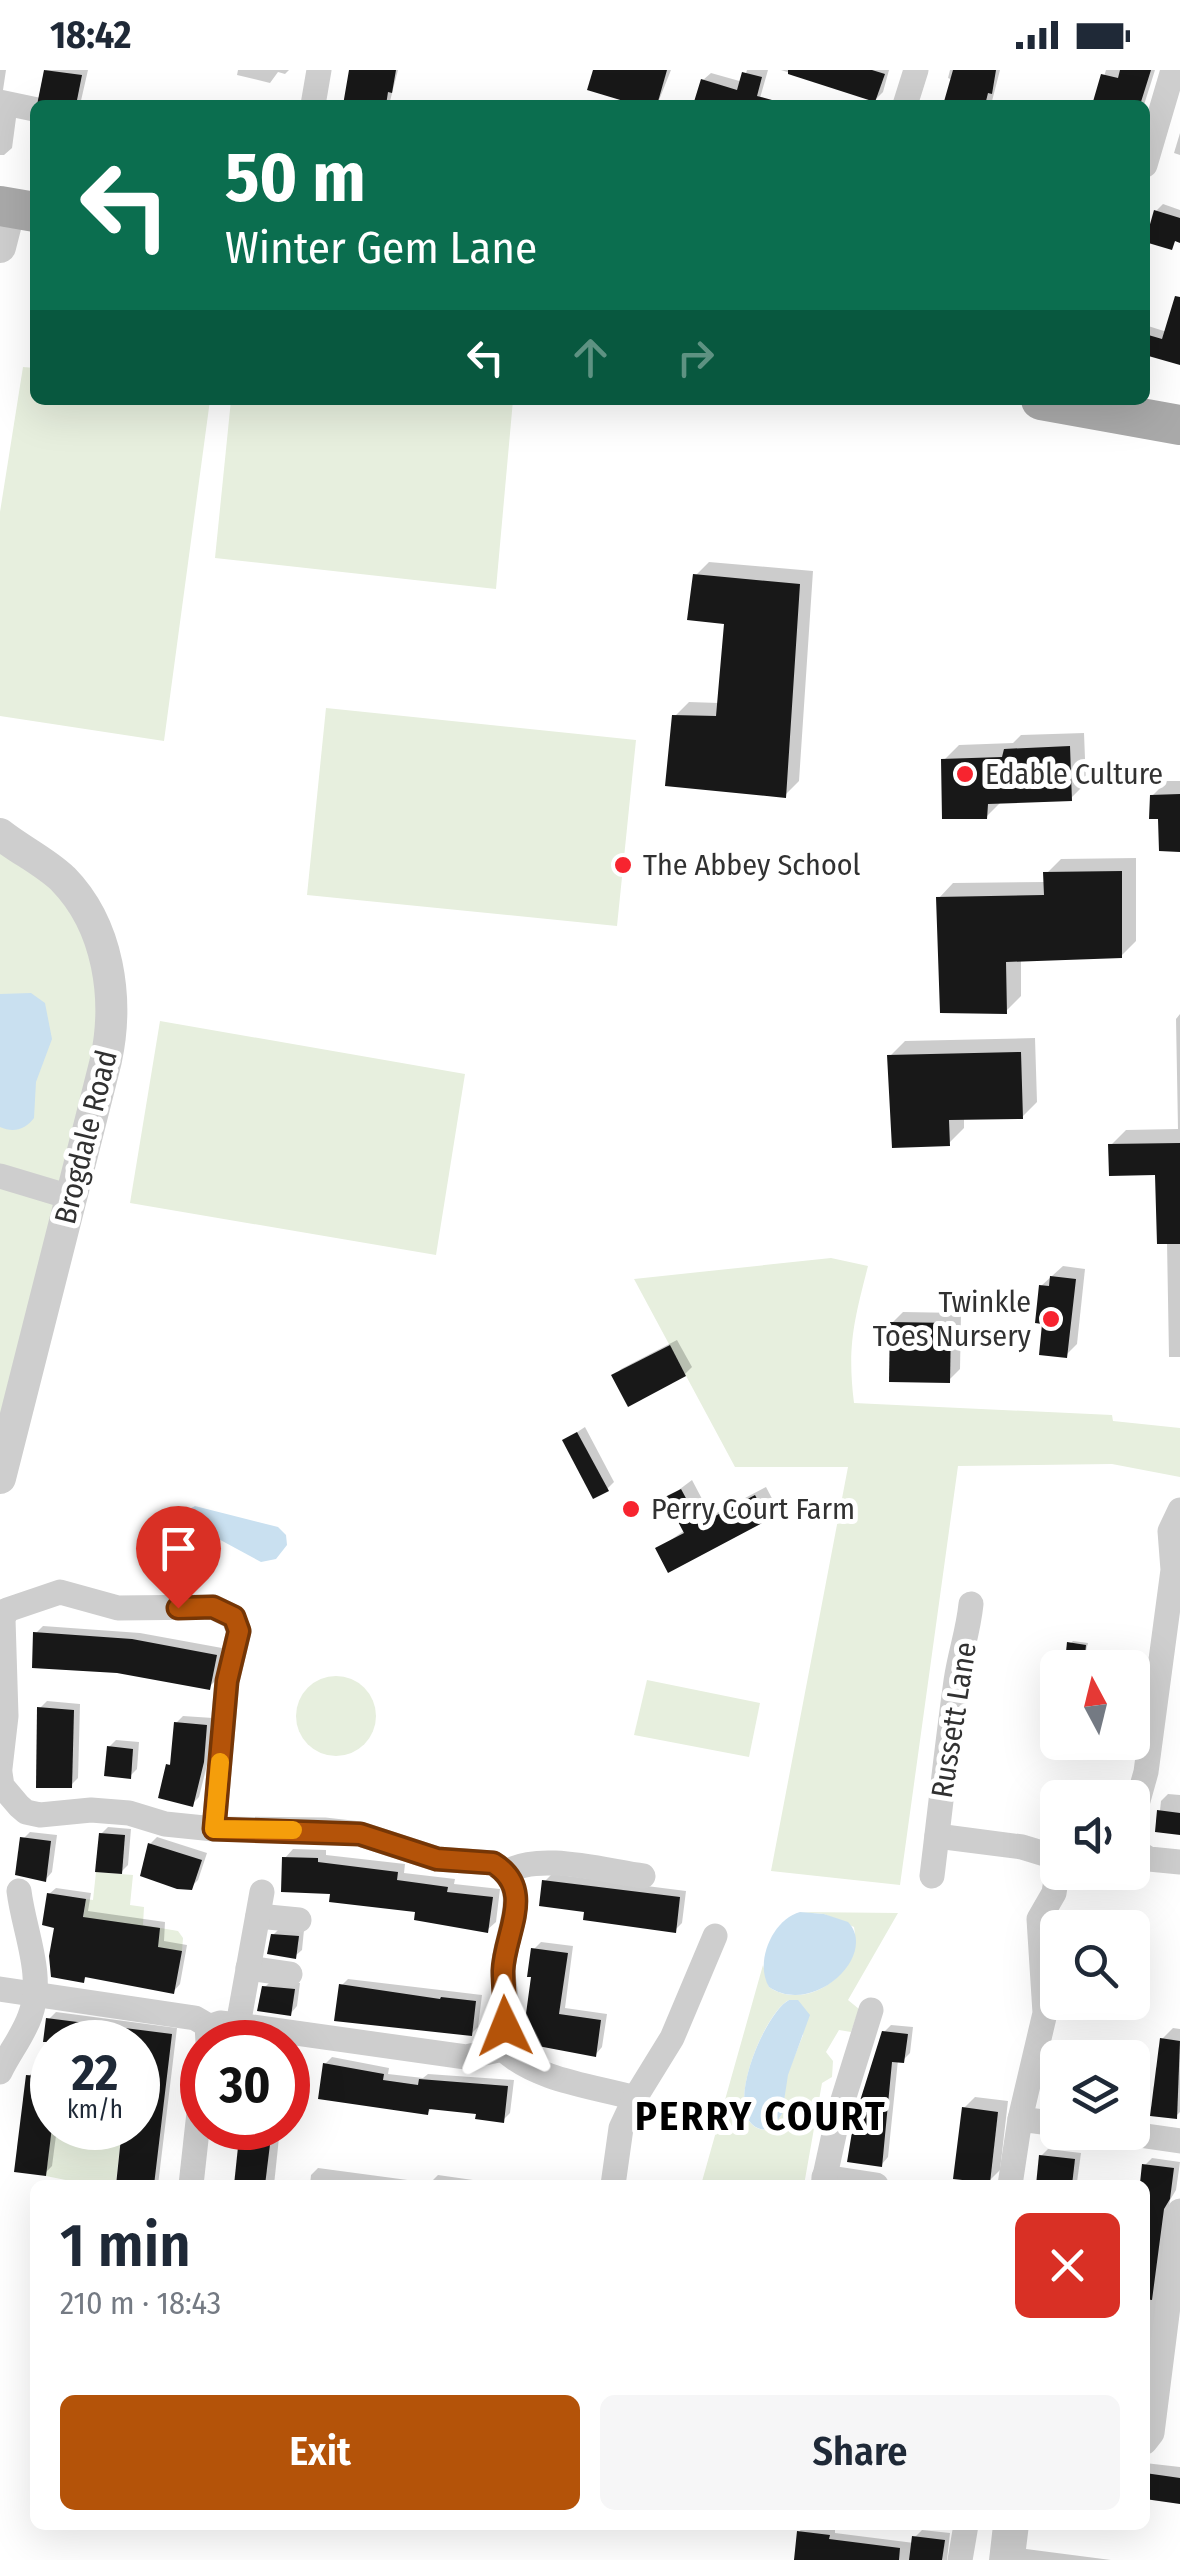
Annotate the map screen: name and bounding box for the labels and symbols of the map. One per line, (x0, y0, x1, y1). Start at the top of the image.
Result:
place label: Edable Culture (985, 756, 1163, 792)
marker: Edable Culture (954, 763, 976, 785)
place label: The Abbey School (643, 847, 860, 883)
marker: The Abbey School (612, 854, 634, 876)
street label: Brogdale Road (47, 1046, 125, 1228)
place label: Twinkle Toes Nursery (873, 1284, 1032, 1354)
marker: Twinkle Toes Nursery (1040, 1308, 1062, 1330)
place label: Perry Court Farm (651, 1491, 855, 1527)
marker: Perry Court Farm (620, 1498, 642, 1520)
pin (136, 1506, 221, 1609)
street label: Russett Lane (924, 1640, 984, 1800)
north arrow (1040, 1650, 1150, 1760)
position arrow (453, 1974, 557, 2078)
speed limit sign: 30 (180, 2020, 310, 2150)
district label: PERRY COURT (635, 2093, 887, 2141)

